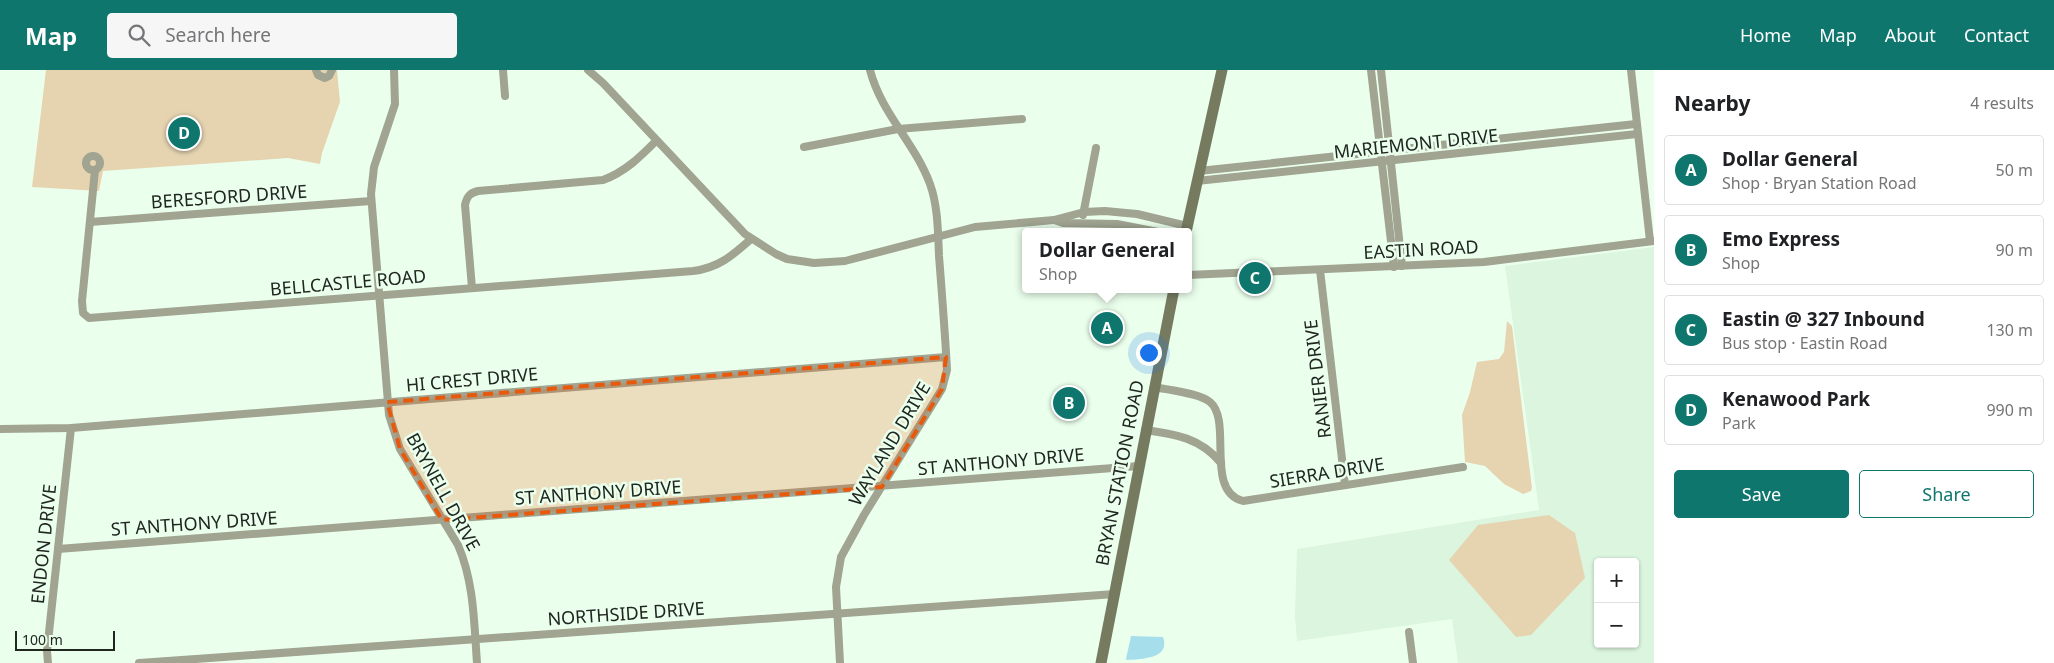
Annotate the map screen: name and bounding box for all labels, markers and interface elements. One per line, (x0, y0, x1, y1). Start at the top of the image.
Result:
search box (107, 13, 457, 58)
text: Map (25, 19, 77, 52)
icon: search (125, 21, 153, 49)
text: Search here (165, 22, 271, 48)
text: Home (1740, 23, 1791, 47)
text: Map (1819, 23, 1857, 47)
text: About (1885, 23, 1936, 47)
text: Contact (1964, 23, 2029, 47)
text: Nearby (1674, 89, 1750, 117)
text: 4 results (1970, 92, 2034, 114)
pin: D (168, 114, 200, 152)
street label: MARIEMONT DRIVE (1333, 122, 1499, 164)
text: Dollar General (1722, 146, 1858, 172)
text: A (1685, 159, 1697, 181)
text: 50 m (1996, 159, 2033, 181)
text: Shop · Bryan Station Road (1722, 172, 1917, 194)
street label: BERESFORD DRIVE (150, 179, 308, 213)
text: Emo Express (1722, 226, 1840, 252)
popup (1022, 228, 1192, 293)
street label: EASTIN ROAD (1363, 234, 1479, 264)
text: Dollar General (1039, 237, 1175, 263)
text: B (1686, 239, 1696, 261)
text: 90 m (1996, 239, 2033, 261)
text: Shop (1722, 252, 1760, 274)
pin: C (1239, 259, 1271, 297)
street label: BELLCASTLE ROAD (269, 263, 427, 301)
text: Shop (1039, 263, 1077, 285)
text: Eastin @ 327 Inbound (1722, 306, 1925, 332)
pin: A (1091, 309, 1123, 347)
street label: RANIER DRIVE (1298, 318, 1336, 440)
text: C (1686, 319, 1696, 341)
text: 130 m (1986, 319, 2033, 341)
text: Bus stop · Eastin Road (1722, 332, 1888, 354)
your location (1136, 340, 1162, 366)
street label: HI CREST DRIVE (405, 361, 539, 397)
street label: WAYLAND DRIVE (843, 377, 936, 510)
street label: BRYAN STATION ROAD (1089, 378, 1149, 568)
pin: B (1053, 384, 1085, 422)
text: Kenawood Park (1722, 386, 1870, 412)
text: D (1685, 399, 1697, 421)
text: 990 m (1986, 399, 2033, 421)
text: Park (1722, 412, 1756, 434)
street label: BRYNELL DRIVE (401, 428, 486, 555)
street label: ST ANTHONY DRIVE (917, 442, 1085, 480)
street label: SIERRA DRIVE (1268, 451, 1386, 493)
button: Save (1674, 470, 1849, 518)
button: Share (1859, 470, 2034, 518)
street label: ST ANTHONY DRIVE (514, 474, 682, 510)
street label: ENDON DRIVE (25, 483, 61, 605)
street label: ST ANTHONY DRIVE (110, 505, 278, 541)
map controls (1594, 558, 1639, 648)
button: + (1594, 558, 1639, 603)
street label: NORTHSIDE DRIVE (547, 596, 705, 630)
button: − (1594, 603, 1639, 648)
scale bar (15, 628, 115, 651)
text: 100 m (22, 630, 63, 649)

